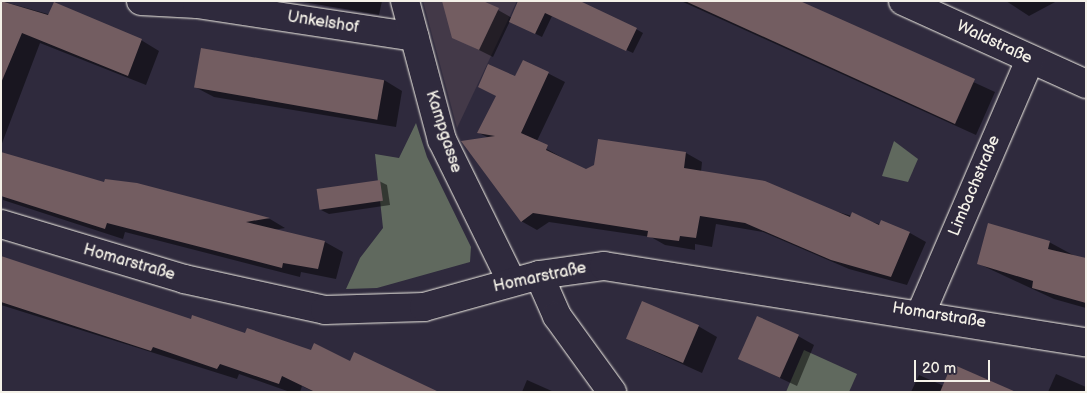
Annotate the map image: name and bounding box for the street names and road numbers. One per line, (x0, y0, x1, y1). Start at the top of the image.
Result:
street label: Unkelshof (286, 8, 360, 38)
street label: Waldstraße (953, 17, 1035, 69)
street label: Kampgasse (421, 88, 465, 176)
street label: Limbachstraße (945, 133, 1005, 239)
street label: Homarstraße (81, 241, 177, 285)
street label: Homarstraße (492, 259, 588, 297)
street label: Homarstraße (891, 299, 987, 333)

